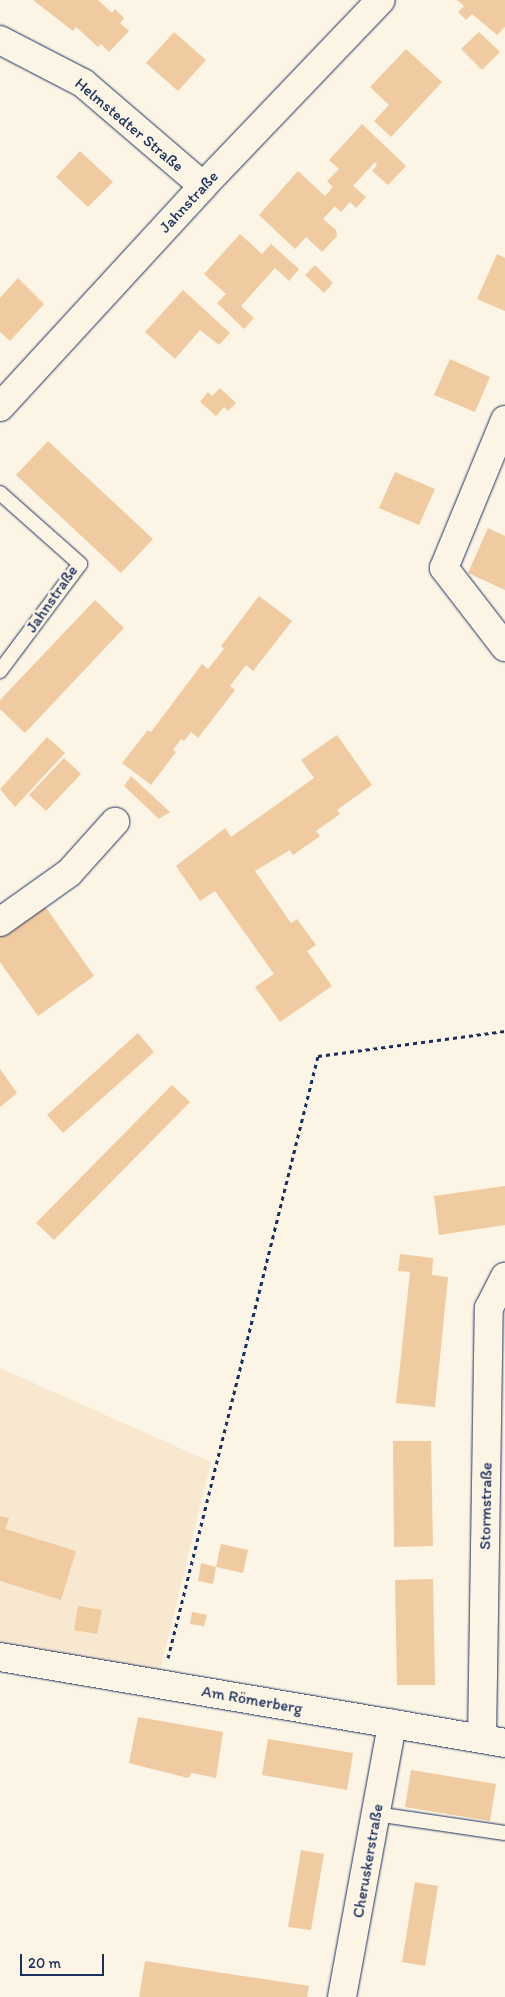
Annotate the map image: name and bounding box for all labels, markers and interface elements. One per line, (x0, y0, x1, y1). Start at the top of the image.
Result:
street label: Helmstedter Straße (71, 74, 187, 176)
street label: Jahnstraße (156, 167, 222, 237)
street label: Jahnstraße (22, 562, 82, 636)
street label: Stormstraße (476, 1462, 496, 1550)
street label: Am Römerberg (200, 1682, 304, 1718)
street label: Cheruskerstraße (349, 1802, 387, 1920)
scale bar (22, 1944, 106, 1976)
text: 20 m (28, 1954, 61, 1972)

